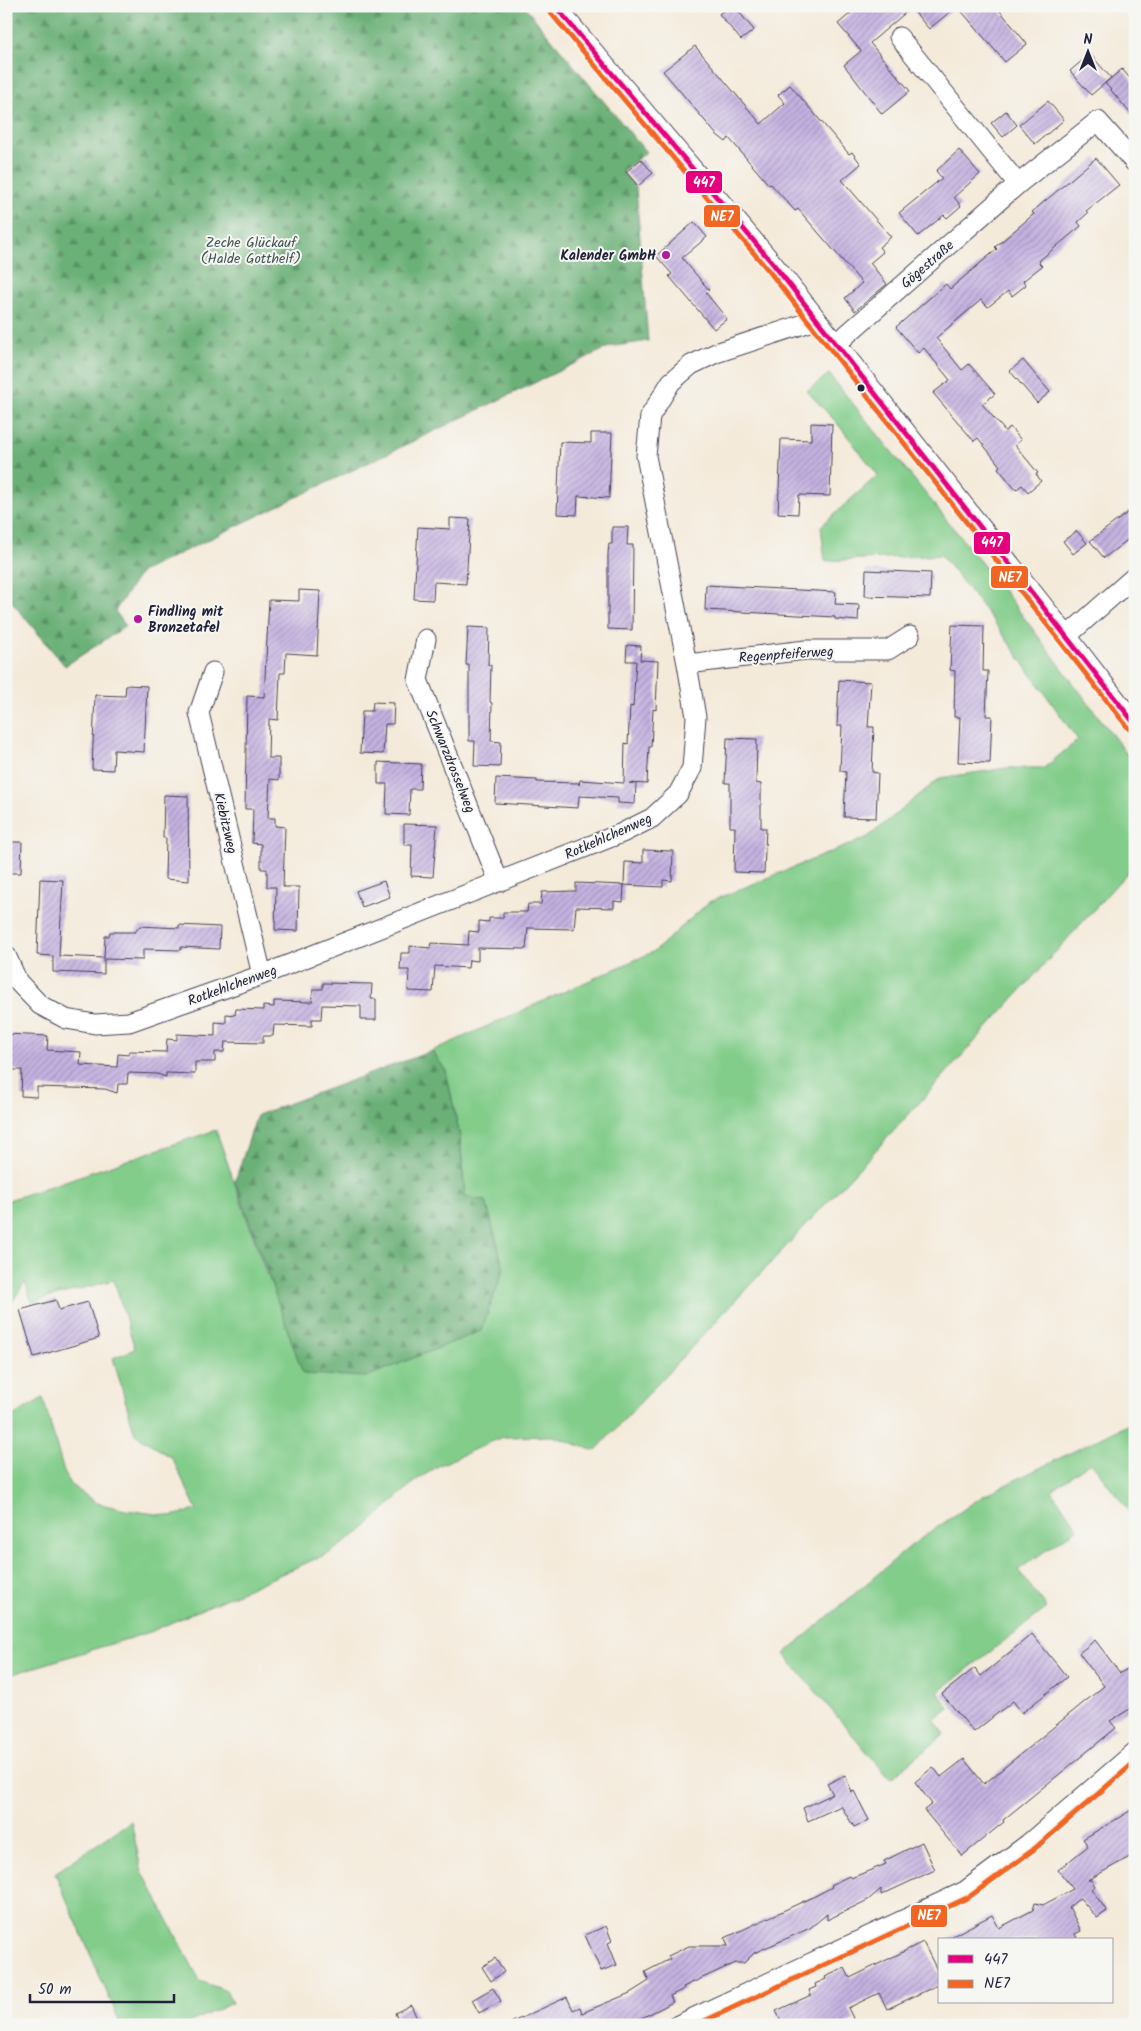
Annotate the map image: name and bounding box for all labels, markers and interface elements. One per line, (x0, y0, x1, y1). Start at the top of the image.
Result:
north arrow (1064, 28, 1114, 78)
text: N (1084, 29, 1093, 51)
line badge: 447 (685, 170, 723, 194)
text: 447 (693, 172, 715, 194)
line badge: NE7 (703, 204, 741, 228)
text: NE7 (710, 206, 734, 228)
park label: Zeche Glückauf (Halde Gotthelf) (201, 232, 301, 270)
street label: Gögestraße (896, 235, 960, 294)
place label: Kalender GmbH (560, 245, 656, 267)
marker: Kalender GmbH (660, 249, 672, 261)
unlabelled marker (856, 383, 866, 393)
line badge: 447 (973, 531, 1011, 555)
text: 447 (981, 532, 1003, 554)
line badge: NE7 (990, 565, 1029, 589)
text: NE7 (998, 567, 1022, 589)
place label: Findling mit Bronzetafel (148, 601, 224, 639)
marker: Findling mit Bronzetafel (132, 613, 144, 625)
street label: Regenpfeiferweg (738, 641, 834, 669)
street label: Schwarzdrosselweg (419, 706, 481, 816)
street label: Kiebitzweg (207, 790, 243, 856)
street label: Rotkehlchenweg (561, 808, 656, 866)
street label: Rotkehlchenweg (185, 960, 280, 1012)
line badge: NE7 (910, 1904, 948, 1928)
text: NE7 (917, 1905, 941, 1927)
legend (938, 1938, 1114, 2004)
text: 447 (984, 1948, 1009, 1972)
scale bar (30, 1971, 174, 2003)
text: NE7 (984, 1972, 1011, 1996)
text: 50 m (38, 1978, 72, 2002)

